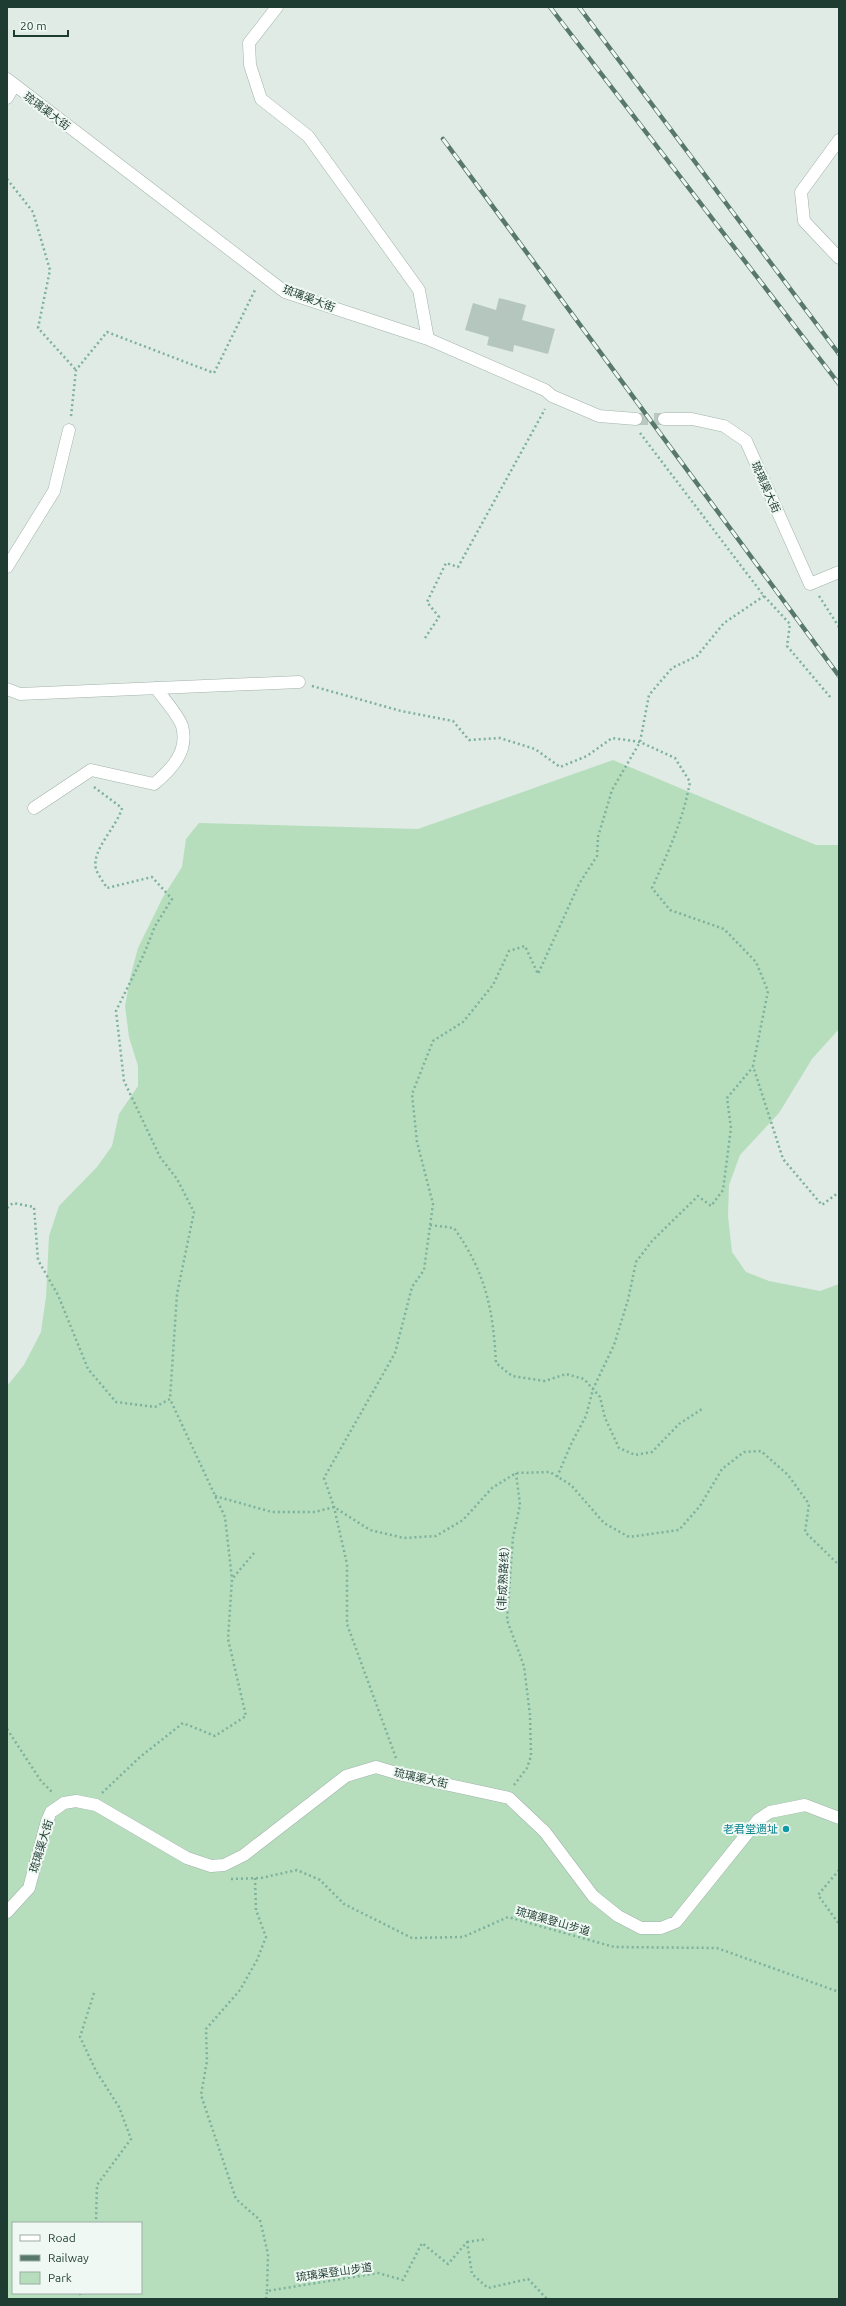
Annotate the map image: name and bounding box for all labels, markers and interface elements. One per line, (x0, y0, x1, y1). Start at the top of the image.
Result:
scale bar (14, 12, 68, 38)
text: 20 m (20, 19, 47, 32)
street label: 琉璃渠大街 (21, 90, 73, 132)
street label: 琉璃渠大街 (281, 283, 337, 313)
street label: 琉璃渠大街 (749, 459, 783, 515)
street label: （非成熟路线） (495, 1540, 511, 1618)
street label: 琉璃渠大街 (393, 1766, 449, 1790)
street label: 琉璃渠大街 (27, 1818, 55, 1874)
place label: 老君堂遗址 (723, 1823, 778, 1835)
marker: 老君堂遗址 (781, 1824, 791, 1834)
street label: 琉璃渠登山步道 (514, 1905, 592, 1937)
legend (12, 2222, 142, 2294)
text: Road (48, 2231, 76, 2244)
text: Railway (48, 2251, 89, 2264)
street label: 琉璃渠登山步道 (295, 2261, 373, 2283)
text: Park (48, 2271, 72, 2284)

